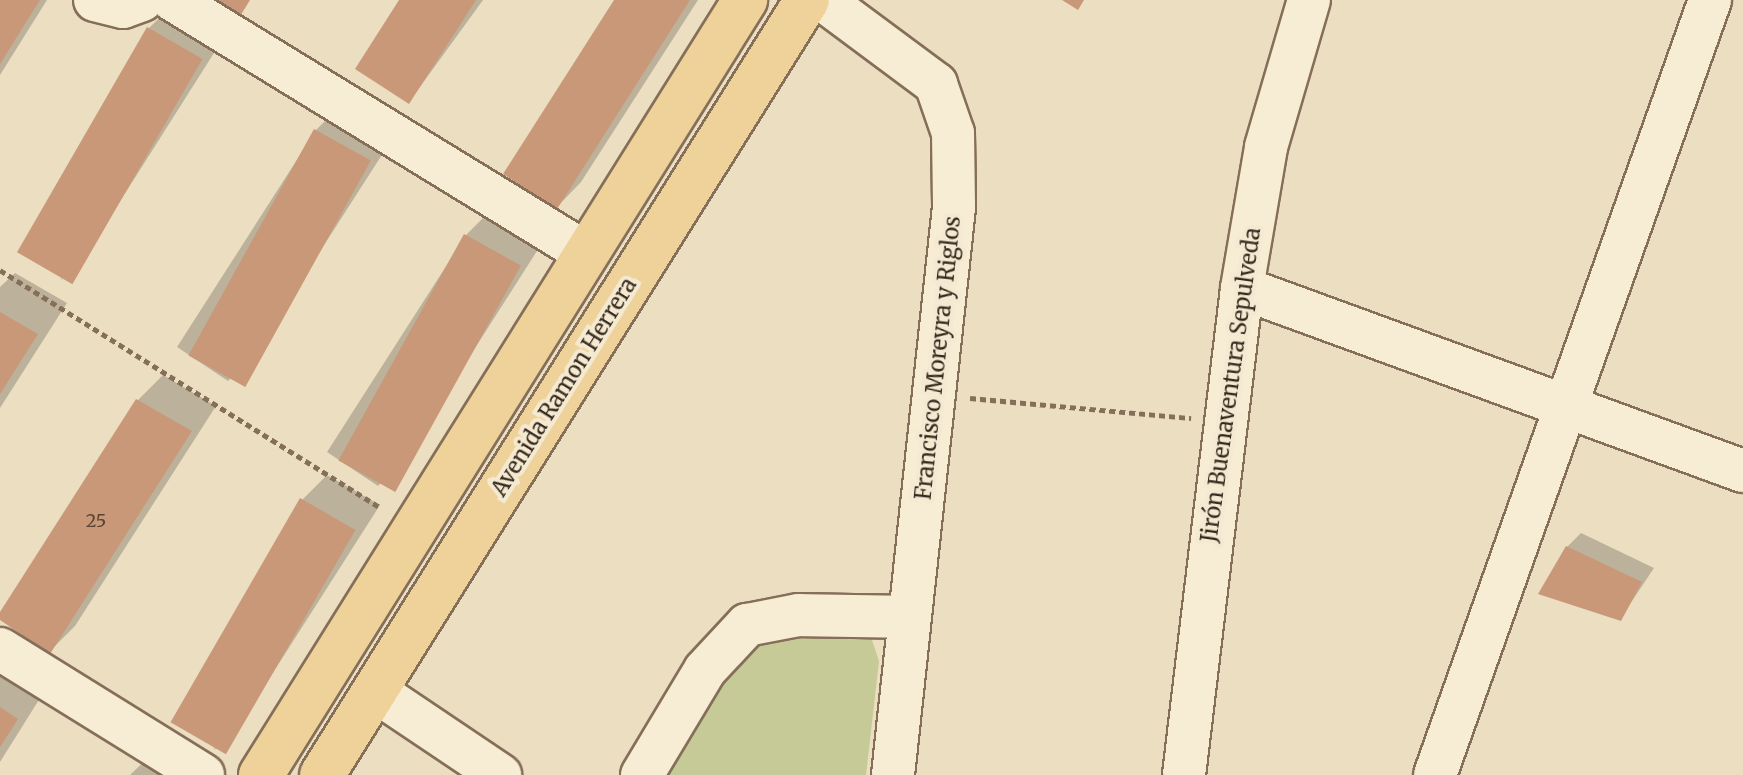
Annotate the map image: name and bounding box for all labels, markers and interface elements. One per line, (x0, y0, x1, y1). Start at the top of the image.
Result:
street label: Francisco Moreyra y Riglos (910, 215, 966, 501)
street label: Jirón Buenaventura Sepulveda (1196, 226, 1266, 544)
street label: Avenida Ramon Herrera (486, 273, 642, 501)
house number: 25 (86, 510, 106, 532)

